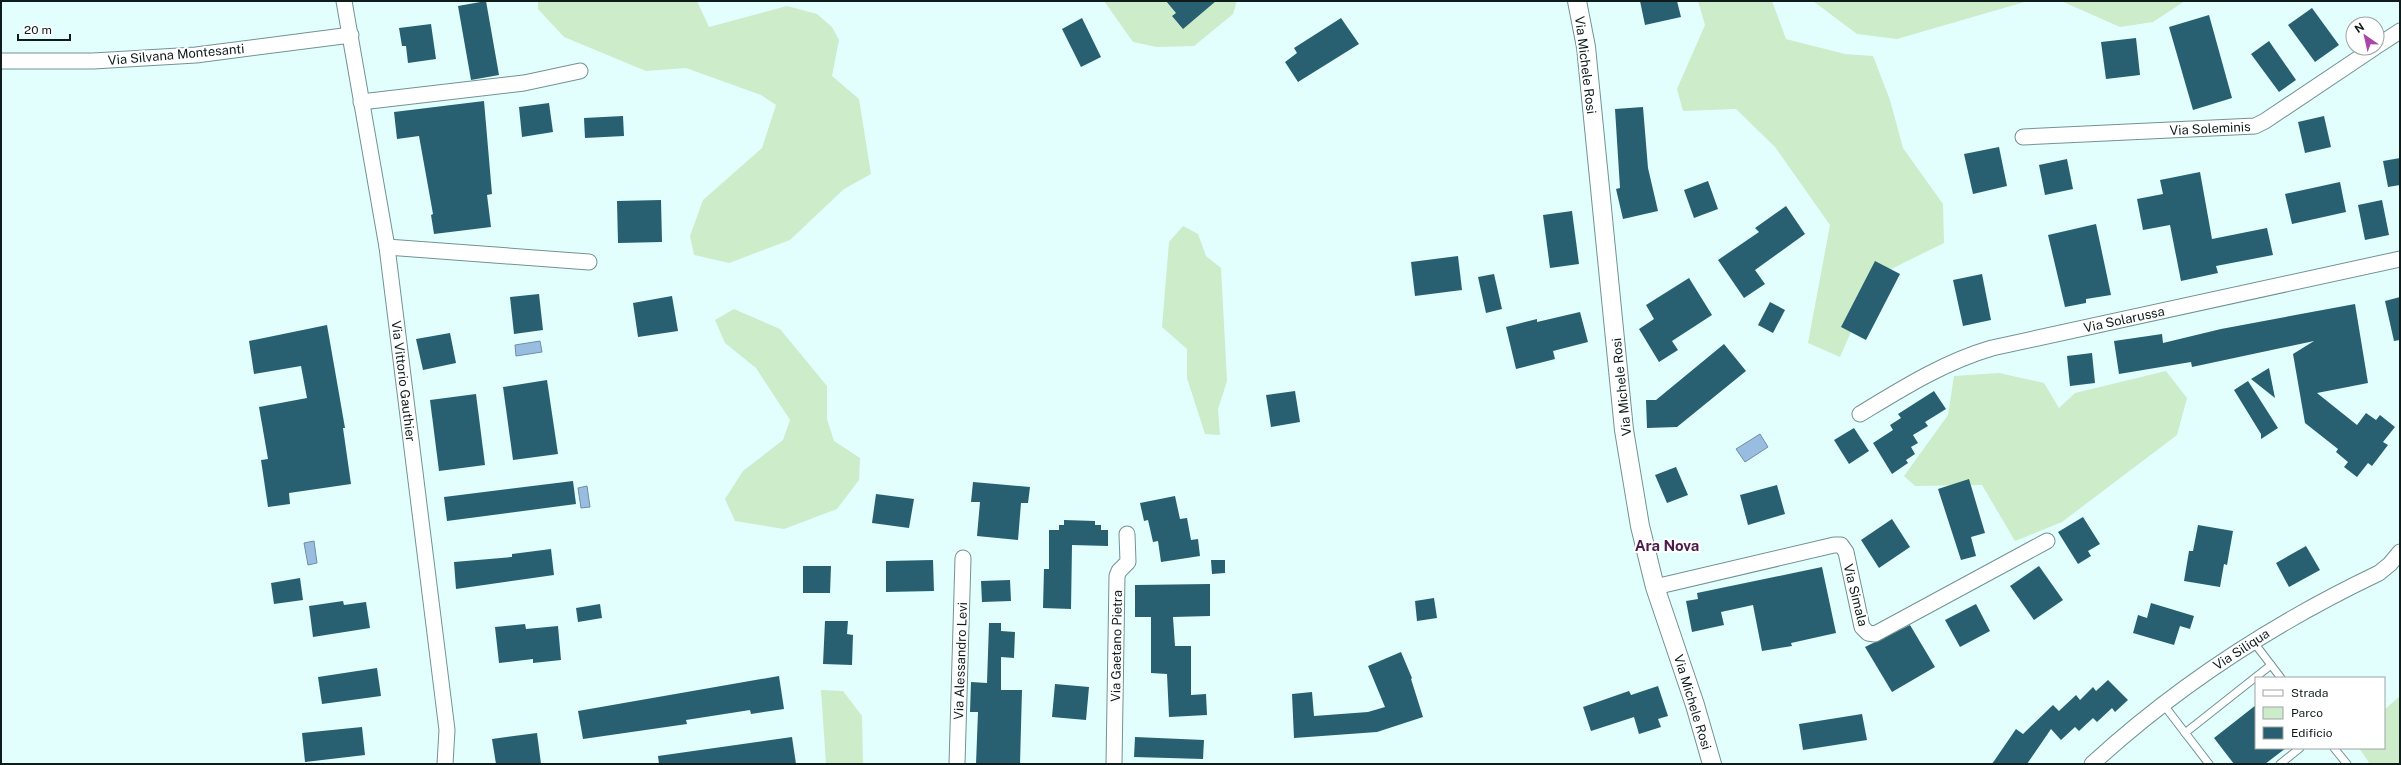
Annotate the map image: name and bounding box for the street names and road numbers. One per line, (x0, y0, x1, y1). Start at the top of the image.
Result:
street label: Via Michele Rosi (1572, 15, 1599, 115)
street label: Via Silvana Montesanti (107, 41, 245, 68)
street label: Via Soleminis (2169, 119, 2251, 138)
street label: Via Solarussa (2082, 304, 2166, 335)
street label: Via Vittorio Gauthier (389, 320, 418, 442)
street label: Via Michele Rosi (1609, 337, 1634, 437)
street label: Via Simala (1841, 562, 1871, 628)
street label: Via Gaetano Pietra (1108, 590, 1125, 702)
street label: Via Alessandro Levi (951, 602, 970, 720)
street label: Via Siliqua (2210, 626, 2272, 673)
street label: Via Michele Rosi (1671, 653, 1714, 751)

